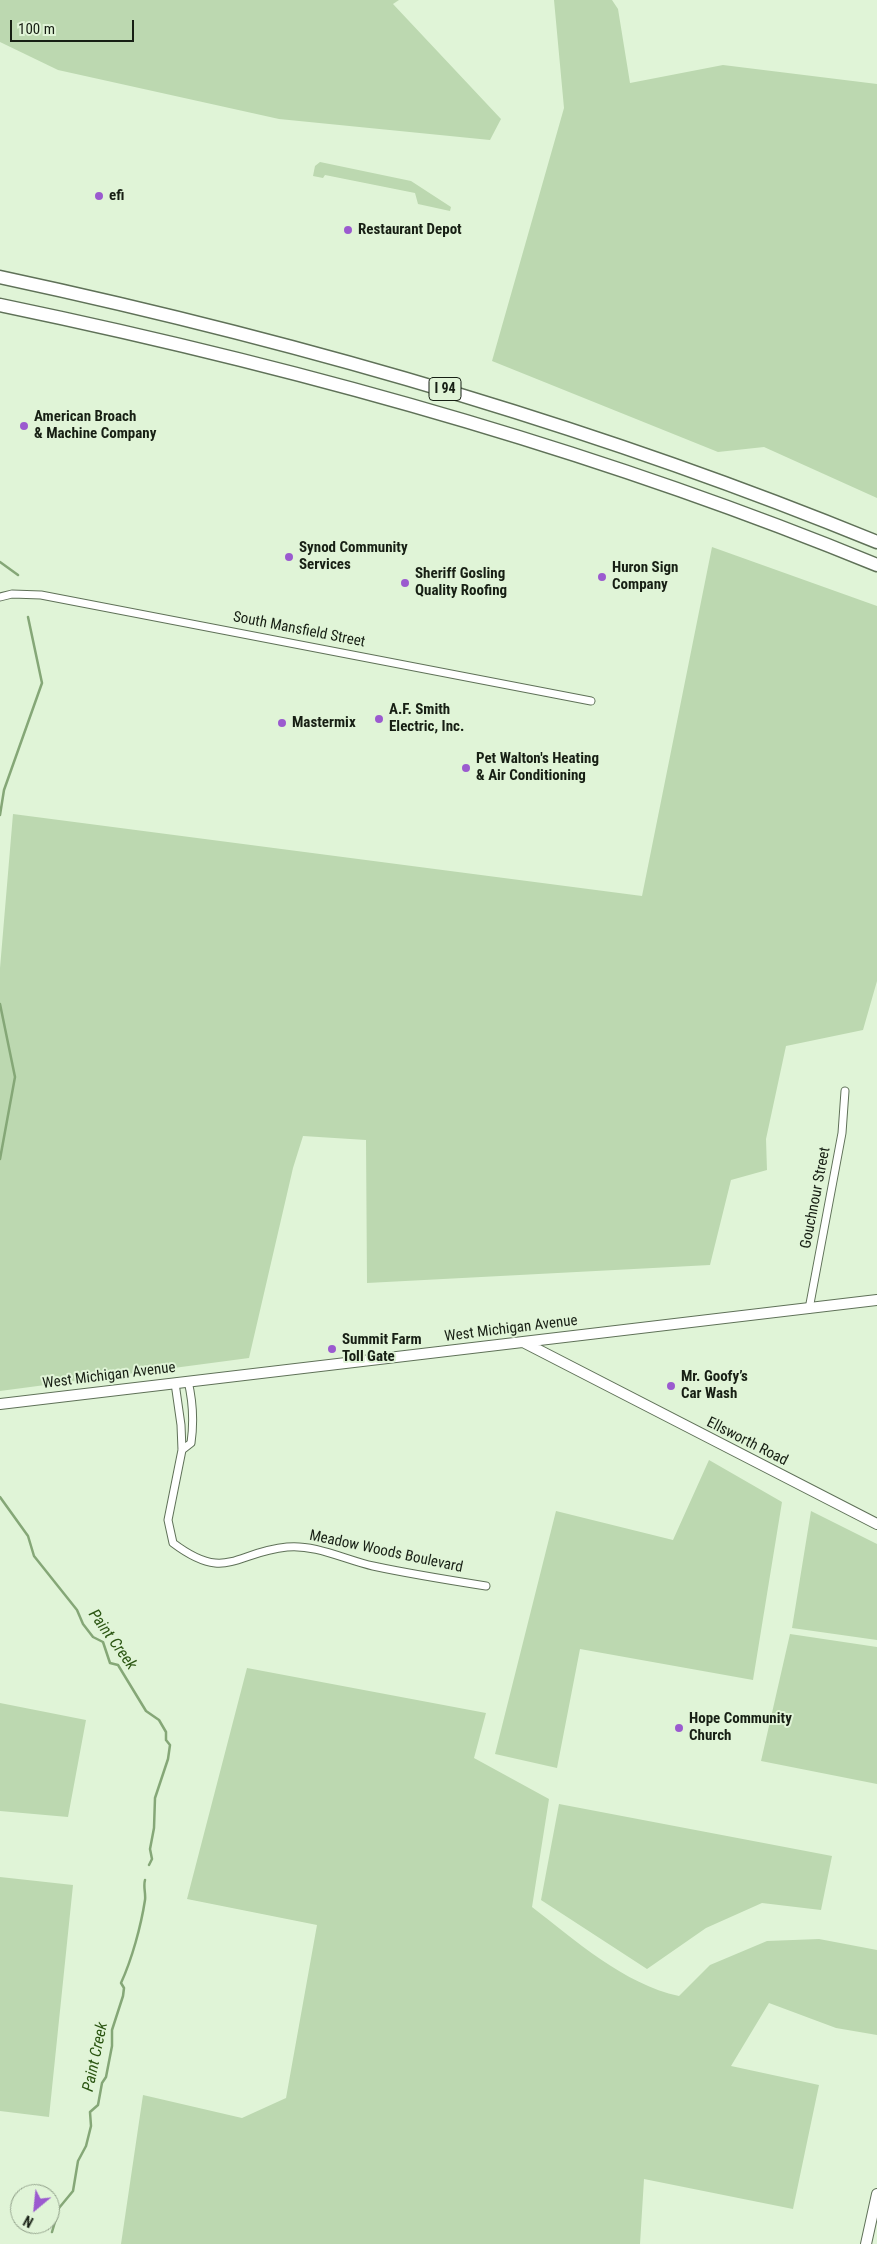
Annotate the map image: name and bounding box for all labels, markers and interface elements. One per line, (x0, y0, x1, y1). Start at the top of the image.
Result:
scale bar (12, 10, 136, 42)
text: 100 m (18, 20, 55, 38)
place label: efi (109, 187, 124, 205)
marker: efi (93, 190, 105, 202)
place label: Restaurant Depot (358, 221, 462, 239)
marker: Restaurant Depot (342, 224, 354, 236)
road number: I 94 (429, 378, 461, 400)
place label: American Broach & Machine Company (34, 408, 156, 443)
marker: American Broach & Machine Company (18, 420, 30, 432)
place label: Synod Community Services (299, 539, 408, 574)
marker: Synod Community Services (283, 551, 295, 563)
place label: Huron Sign Company (612, 559, 678, 594)
place label: Sheriff Gosling Quality Roofing (415, 565, 507, 600)
marker: Huron Sign Company (596, 571, 608, 583)
marker: Sheriff Gosling Quality Roofing (399, 577, 411, 589)
street label: South Mansfield Street (231, 608, 367, 652)
place label: A.F. Smith Electric, Inc. (389, 701, 464, 736)
marker: A.F. Smith Electric, Inc. (373, 713, 385, 725)
place label: Mastermix (292, 714, 356, 732)
marker: Mastermix (276, 717, 288, 729)
place label: Pet Walton's Heating & Air Conditioning (476, 750, 599, 785)
marker: Pet Walton's Heating & Air Conditioning (460, 762, 472, 774)
street label: Gouchnour Street (797, 1146, 835, 1250)
street label: West Michigan Avenue (443, 1312, 579, 1346)
place label: Summit Farm Toll Gate (342, 1331, 422, 1366)
marker: Summit Farm Toll Gate (326, 1343, 338, 1355)
street label: West Michigan Avenue (41, 1359, 177, 1393)
place label: Mr. Goofy’s Car Wash (681, 1368, 748, 1403)
marker: Mr. Goofy’s Car Wash (665, 1380, 677, 1392)
street label: Ellsworth Road (703, 1414, 791, 1470)
street label: Meadow Woods Boulevard (308, 1527, 464, 1577)
water label: Paint Creek (84, 1606, 140, 1674)
place label: Hope Community Church (689, 1710, 792, 1745)
marker: Hope Community Church (673, 1722, 685, 1734)
water label: Paint Creek (79, 2021, 113, 2093)
north arrow (10, 2184, 60, 2234)
text: N (21, 2212, 36, 2230)

